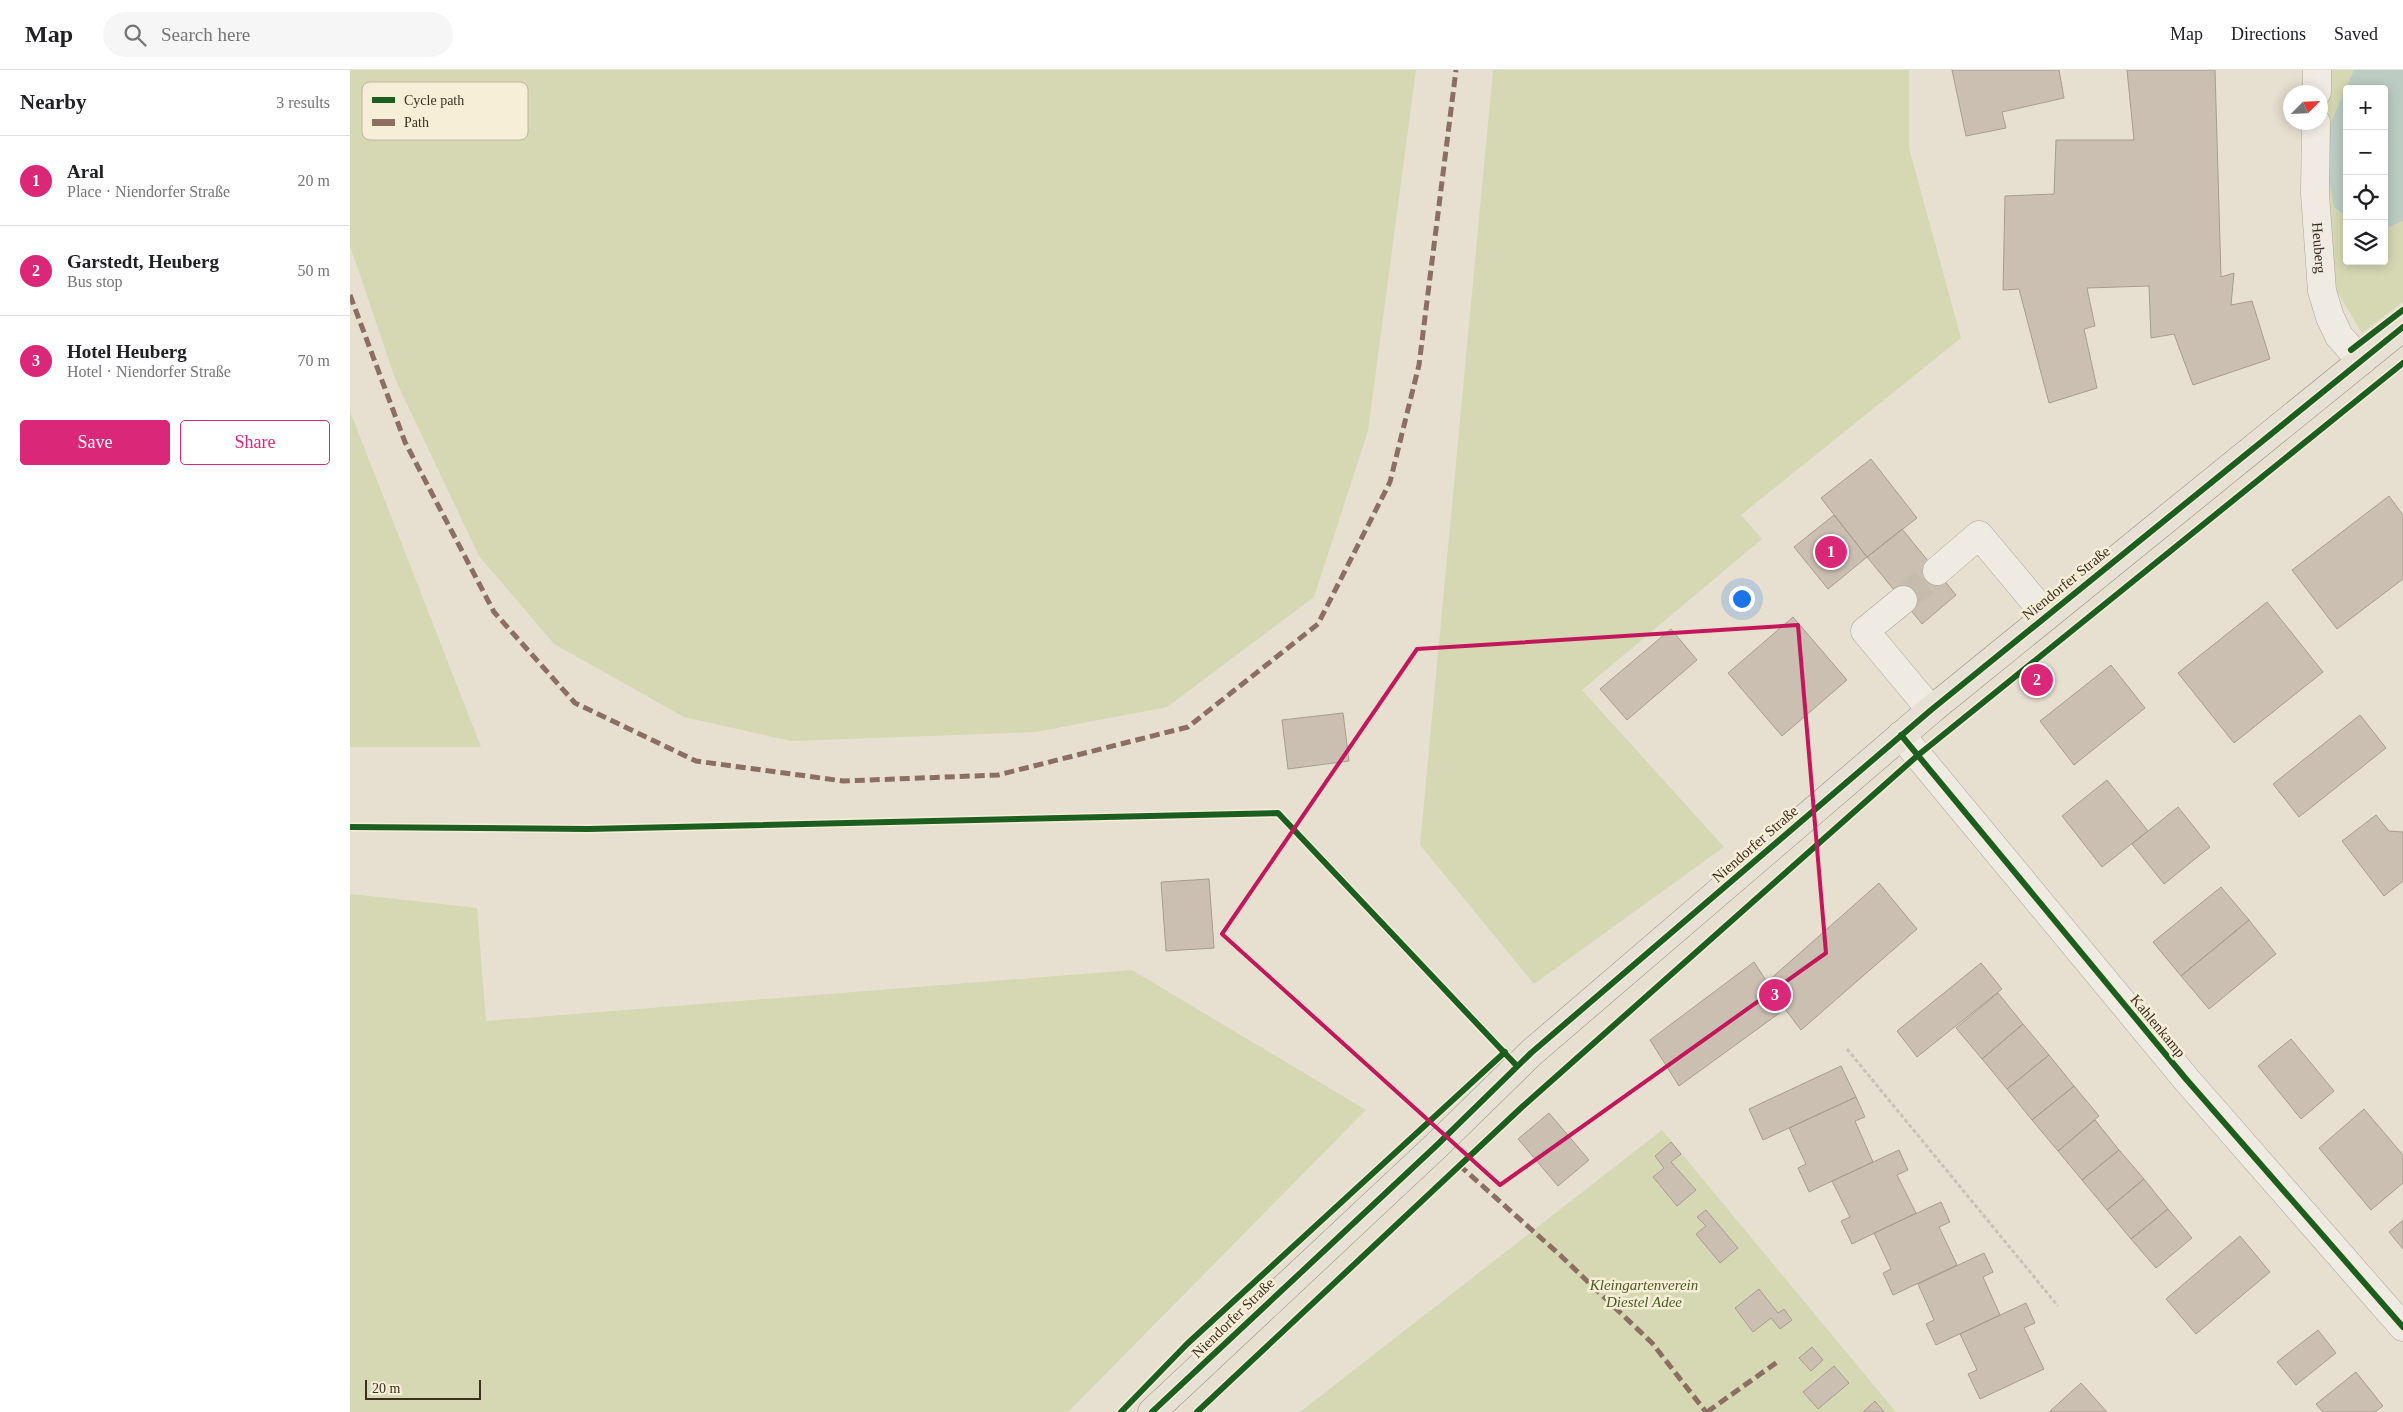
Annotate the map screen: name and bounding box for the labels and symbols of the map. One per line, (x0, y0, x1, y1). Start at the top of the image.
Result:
legend (362, 82, 528, 140)
north arrow (2283, 85, 2328, 130)
text: Cycle path (404, 93, 464, 108)
text: Path (404, 115, 429, 130)
street label: Heuberg (2309, 222, 2329, 275)
pin: 1 (1815, 533, 1847, 571)
street label: Niendorfer Straße (2019, 543, 2113, 623)
your location (1729, 586, 1755, 612)
pin: 2 (2021, 661, 2053, 699)
street label: Niendorfer Straße (1709, 802, 1801, 885)
pin: 3 (1759, 976, 1791, 1014)
street label: Kahlenkamp (2127, 992, 2189, 1060)
street label: Niendorfer Straße (1189, 1275, 1278, 1361)
park label: Kleingartenverein Diestel Adee (1589, 1277, 1698, 1310)
scale bar (365, 1377, 481, 1400)

